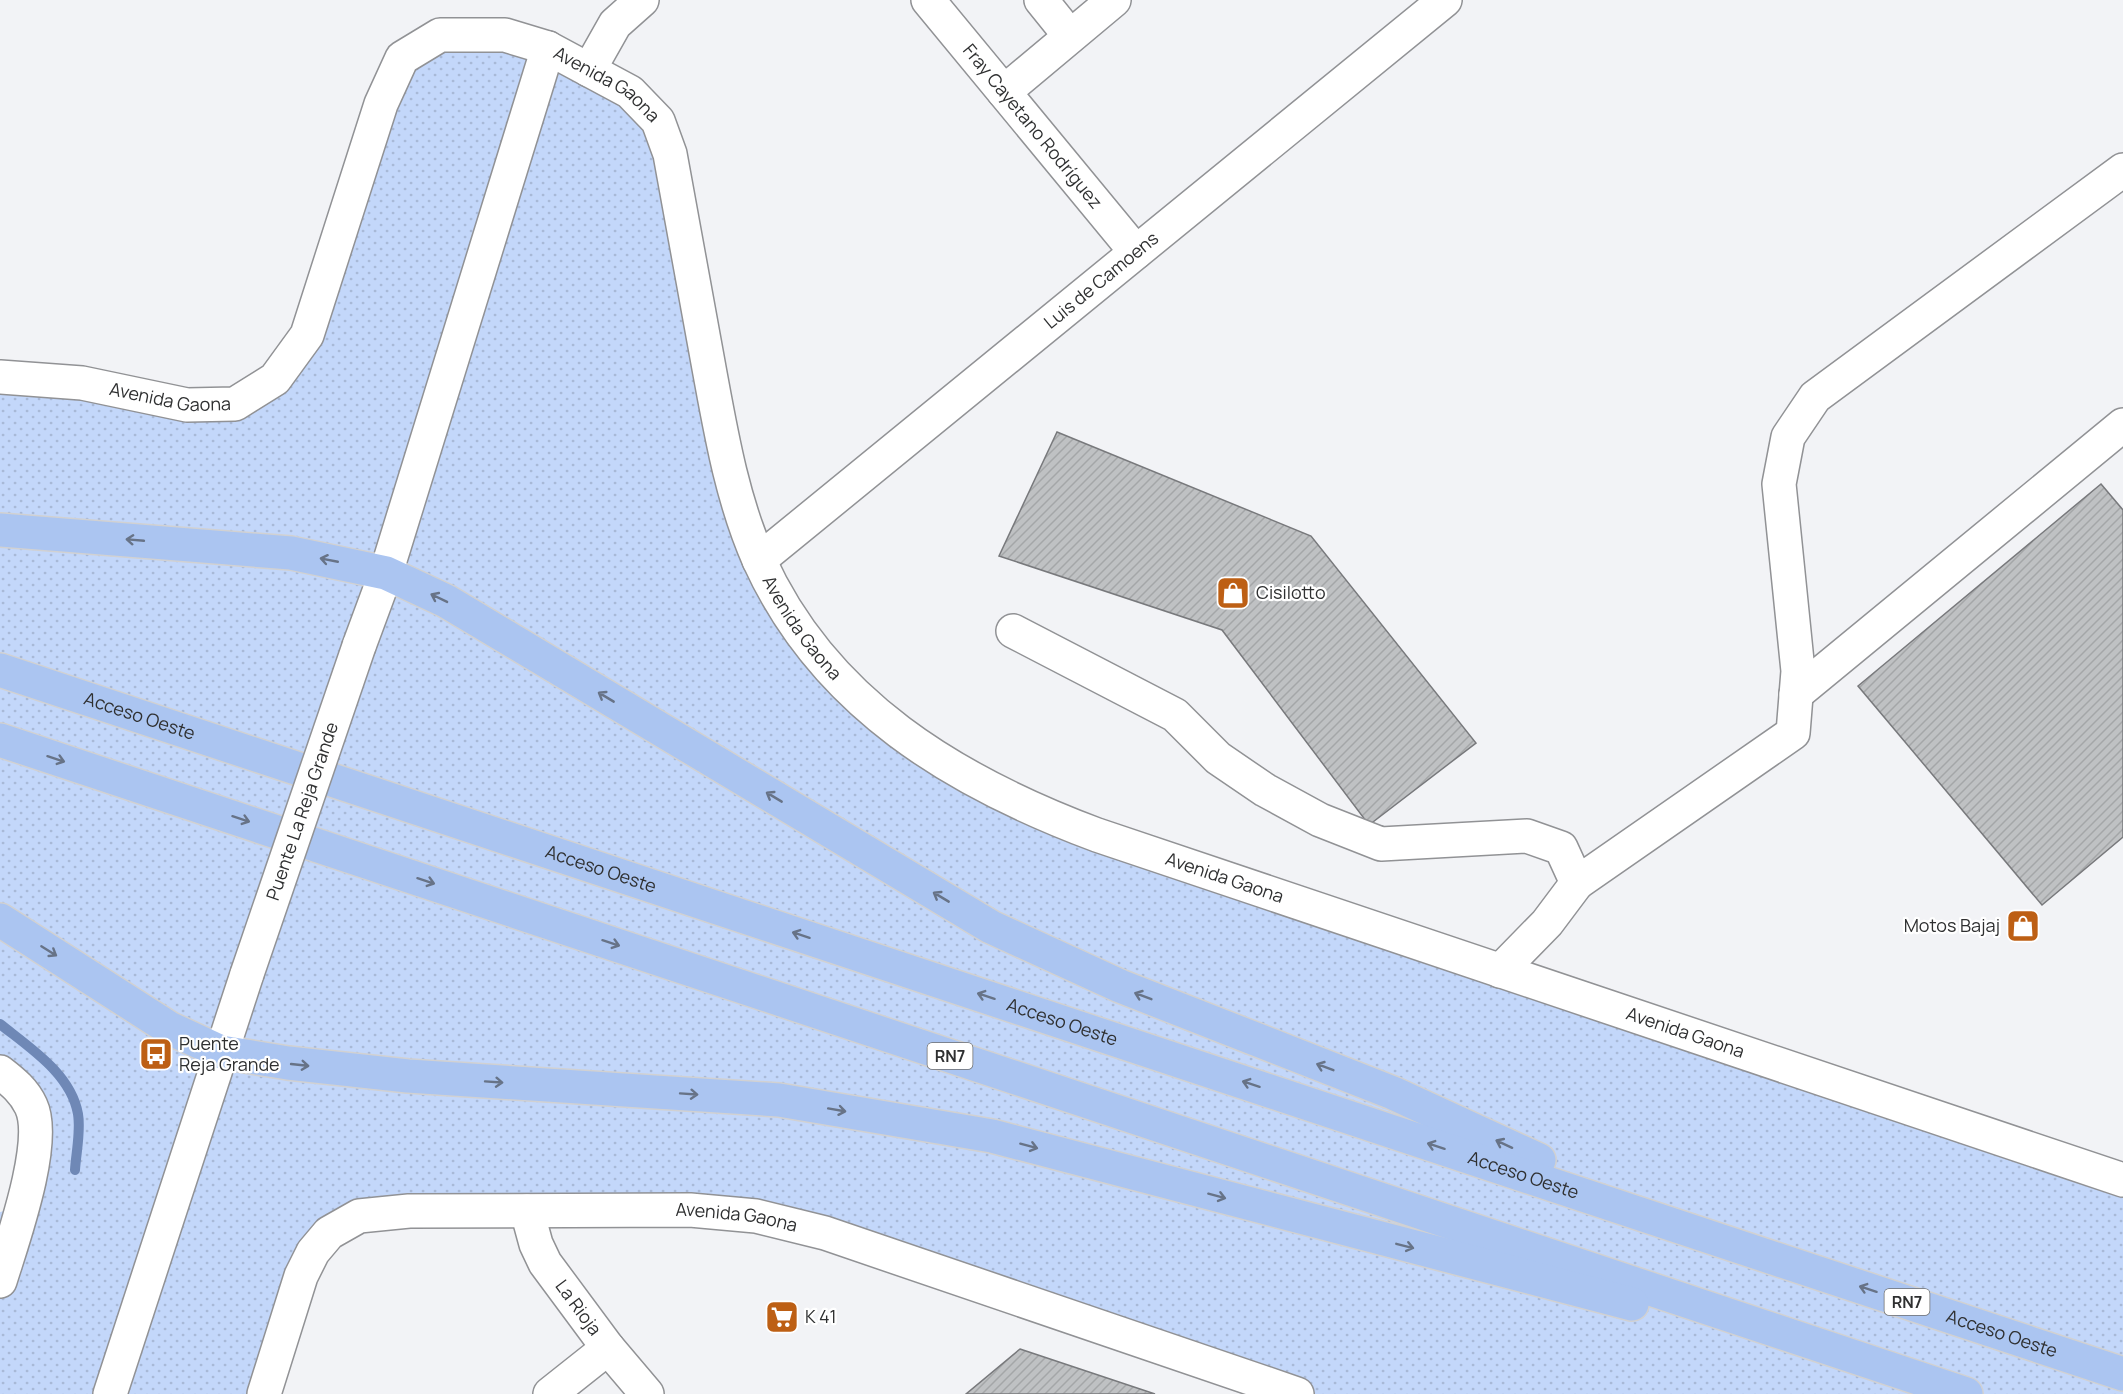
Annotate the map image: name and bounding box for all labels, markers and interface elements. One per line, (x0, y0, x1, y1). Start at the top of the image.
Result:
street label: Fray Cayetano Rodríguez (958, 38, 1108, 213)
street label: Avenida Gaona (550, 40, 666, 127)
street label: Luis de Camoens (1038, 226, 1163, 334)
street label: Avenida Gaona (107, 376, 231, 416)
one-way arrow (125, 534, 145, 545)
one-way arrow (319, 554, 339, 565)
street label: Avenida Gaona (757, 571, 847, 685)
shop icon: Cisilotto (1215, 575, 1251, 611)
place label: Cisilotto (1256, 580, 1326, 604)
one-way arrow (430, 591, 448, 603)
street label: Acceso Oeste (81, 686, 198, 745)
one-way arrow (598, 691, 615, 703)
street label: Puente La Reja Grande (260, 719, 343, 903)
one-way arrow (46, 754, 65, 765)
one-way arrow (766, 791, 783, 803)
one-way arrow (231, 815, 250, 826)
street label: Acceso Oeste (543, 839, 660, 898)
street label: Avenida Gaona (1163, 846, 1287, 908)
one-way arrow (416, 876, 435, 887)
one-way arrow (933, 891, 950, 903)
shop icon: Motos Bajaj (2005, 908, 2041, 944)
place label: Motos Bajaj (1904, 913, 2000, 937)
one-way arrow (792, 929, 811, 940)
one-way arrow (601, 938, 620, 949)
one-way arrow (40, 946, 57, 958)
one-way arrow (1135, 989, 1153, 1000)
one-way arrow (977, 990, 996, 1001)
street label: Acceso Oeste (1004, 992, 1121, 1051)
street label: Avenida Gaona (1623, 1001, 1748, 1063)
place label: Puente Reja Grande (179, 1031, 280, 1076)
bus stop icon: Puente Reja Grande (138, 1036, 174, 1072)
road number: RN7 (928, 1043, 972, 1069)
one-way arrow (289, 1059, 309, 1070)
one-way arrow (1316, 1061, 1335, 1072)
one-way arrow (484, 1076, 504, 1087)
one-way arrow (1242, 1078, 1261, 1089)
one-way arrow (678, 1089, 698, 1100)
one-way arrow (827, 1105, 846, 1116)
one-way arrow (1495, 1138, 1513, 1150)
one-way arrow (1427, 1139, 1446, 1150)
one-way arrow (1019, 1141, 1038, 1152)
street label: Acceso Oeste (1465, 1145, 1582, 1204)
one-way arrow (1207, 1191, 1226, 1203)
street label: Avenida Gaona (675, 1197, 800, 1237)
one-way arrow (1396, 1241, 1415, 1253)
street label: La Rioja (550, 1275, 608, 1340)
one-way arrow (1859, 1283, 1878, 1294)
road number: RN7 (1884, 1289, 1930, 1315)
supermarket icon: K 41 (764, 1299, 800, 1335)
street label: Acceso Oeste (1944, 1303, 2061, 1362)
place label: K 41 (805, 1304, 837, 1328)

